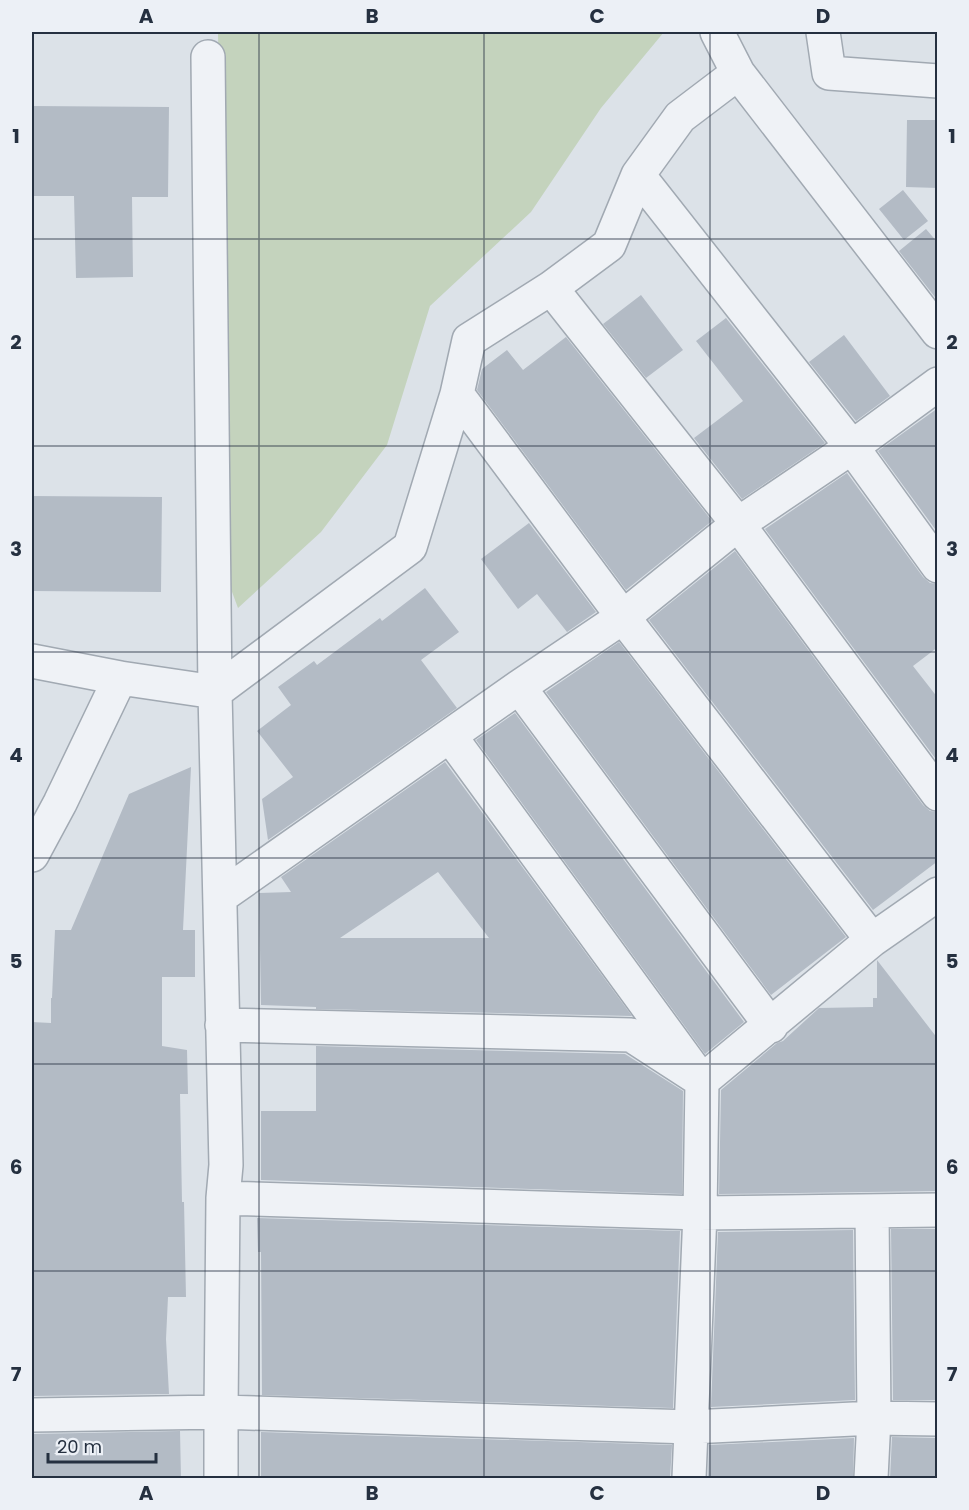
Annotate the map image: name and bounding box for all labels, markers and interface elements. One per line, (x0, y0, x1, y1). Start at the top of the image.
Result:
text: A (139, 2, 154, 30)
text: B (365, 2, 379, 30)
text: C (589, 2, 605, 30)
text: D (816, 2, 830, 30)
text: 1 (12, 122, 20, 150)
text: 1 (948, 122, 956, 150)
text: 2 (10, 328, 22, 356)
text: 2 (946, 328, 958, 356)
text: 3 (10, 535, 22, 563)
text: 3 (946, 535, 958, 563)
text: 4 (9, 741, 23, 769)
text: 4 (945, 741, 959, 769)
text: 5 (10, 947, 23, 975)
text: 5 (946, 947, 959, 975)
text: 6 (10, 1153, 22, 1181)
text: 6 (946, 1153, 958, 1181)
text: 7 (11, 1360, 22, 1388)
text: 7 (947, 1360, 958, 1388)
scale bar (48, 1426, 156, 1464)
text: 20 m (57, 1434, 102, 1459)
text: A (139, 1479, 154, 1507)
text: B (365, 1479, 379, 1507)
text: C (589, 1479, 605, 1507)
text: D (816, 1479, 830, 1507)

